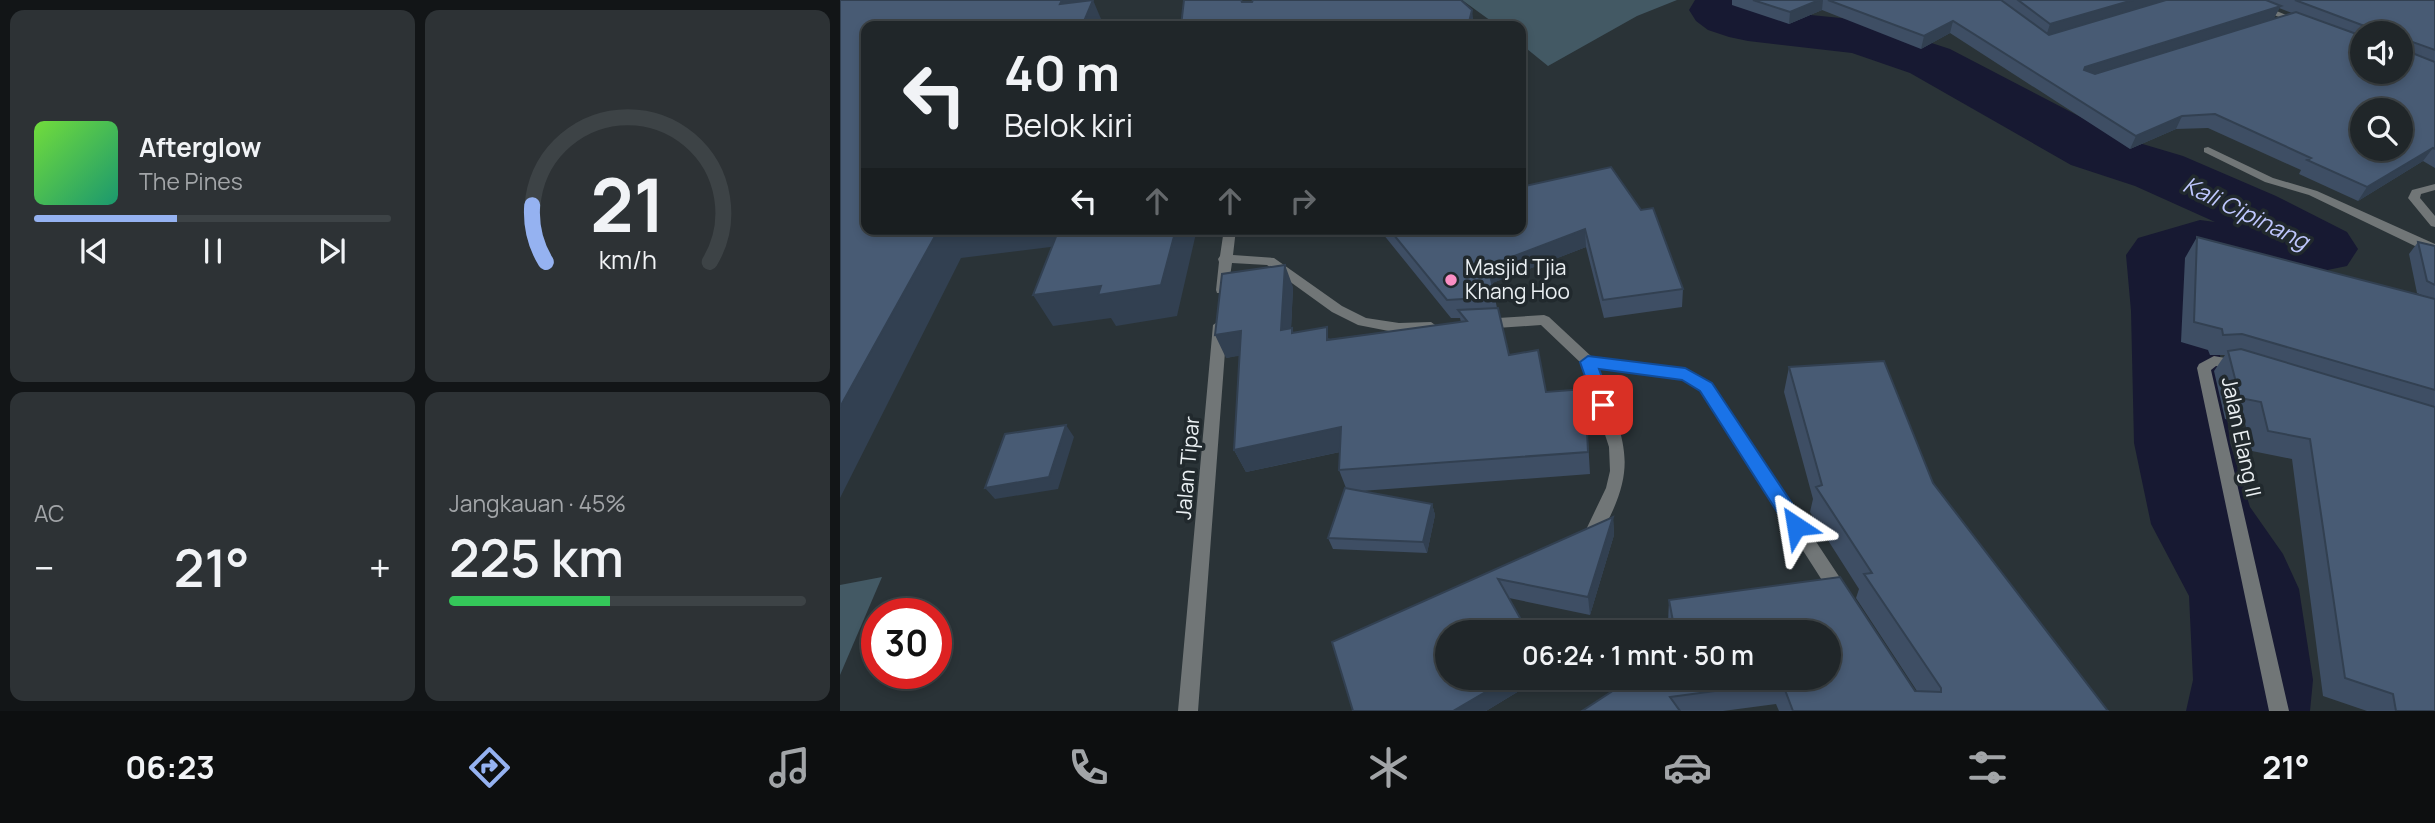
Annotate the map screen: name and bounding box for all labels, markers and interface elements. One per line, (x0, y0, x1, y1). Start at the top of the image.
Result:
map controls (2350, 21, 2413, 161)
button: sound (2350, 21, 2413, 84)
text: 40 m (1004, 39, 1120, 106)
icon: left (889, 49, 980, 140)
button: search (2350, 98, 2413, 161)
text: Belok kiri (1004, 103, 1133, 147)
text: Afterglow (139, 129, 261, 165)
text: 21 (590, 154, 665, 254)
text: The Pines (139, 165, 243, 197)
water label: Kali Cipinang (2178, 168, 2317, 257)
icon: left (1065, 182, 1103, 220)
icon: ahead (1138, 182, 1176, 220)
icon: ahead (1211, 182, 1249, 220)
icon: right (1284, 182, 1322, 220)
icon: previous (75, 232, 113, 270)
icon: pause (194, 232, 232, 270)
icon: next (313, 232, 351, 270)
text: km/h (598, 242, 657, 277)
place label: Masjid Tjia Khang Hoo (1465, 253, 1570, 305)
marker: Masjid Tjia Khang Hoo (1443, 272, 1459, 288)
street label: Jalan Elang II (2216, 374, 2268, 499)
pin (1573, 375, 1633, 435)
icon: arrive (1584, 386, 1622, 424)
street label: Jalan Tipar (1169, 415, 1206, 521)
text: Jangkauan · 45% (449, 487, 626, 519)
position arrow (1759, 489, 1833, 563)
text: AC (34, 497, 65, 529)
text: 225 km (449, 522, 624, 593)
text: 21° (174, 532, 250, 603)
text: − (34, 541, 55, 593)
text: + (369, 541, 391, 593)
speed limit sign: 30 (861, 598, 952, 689)
text: 06:24 · 1 mnt · 50 m (1522, 637, 1754, 673)
icon: directions (465, 743, 514, 792)
icon: music (765, 743, 814, 792)
icon: phone (1064, 743, 1113, 792)
icon: climate (1364, 743, 1413, 792)
icon: car (1663, 743, 1712, 792)
icon: filters (1963, 743, 2012, 792)
text: 06:23 (125, 745, 215, 789)
text: 21° (2262, 745, 2310, 789)

